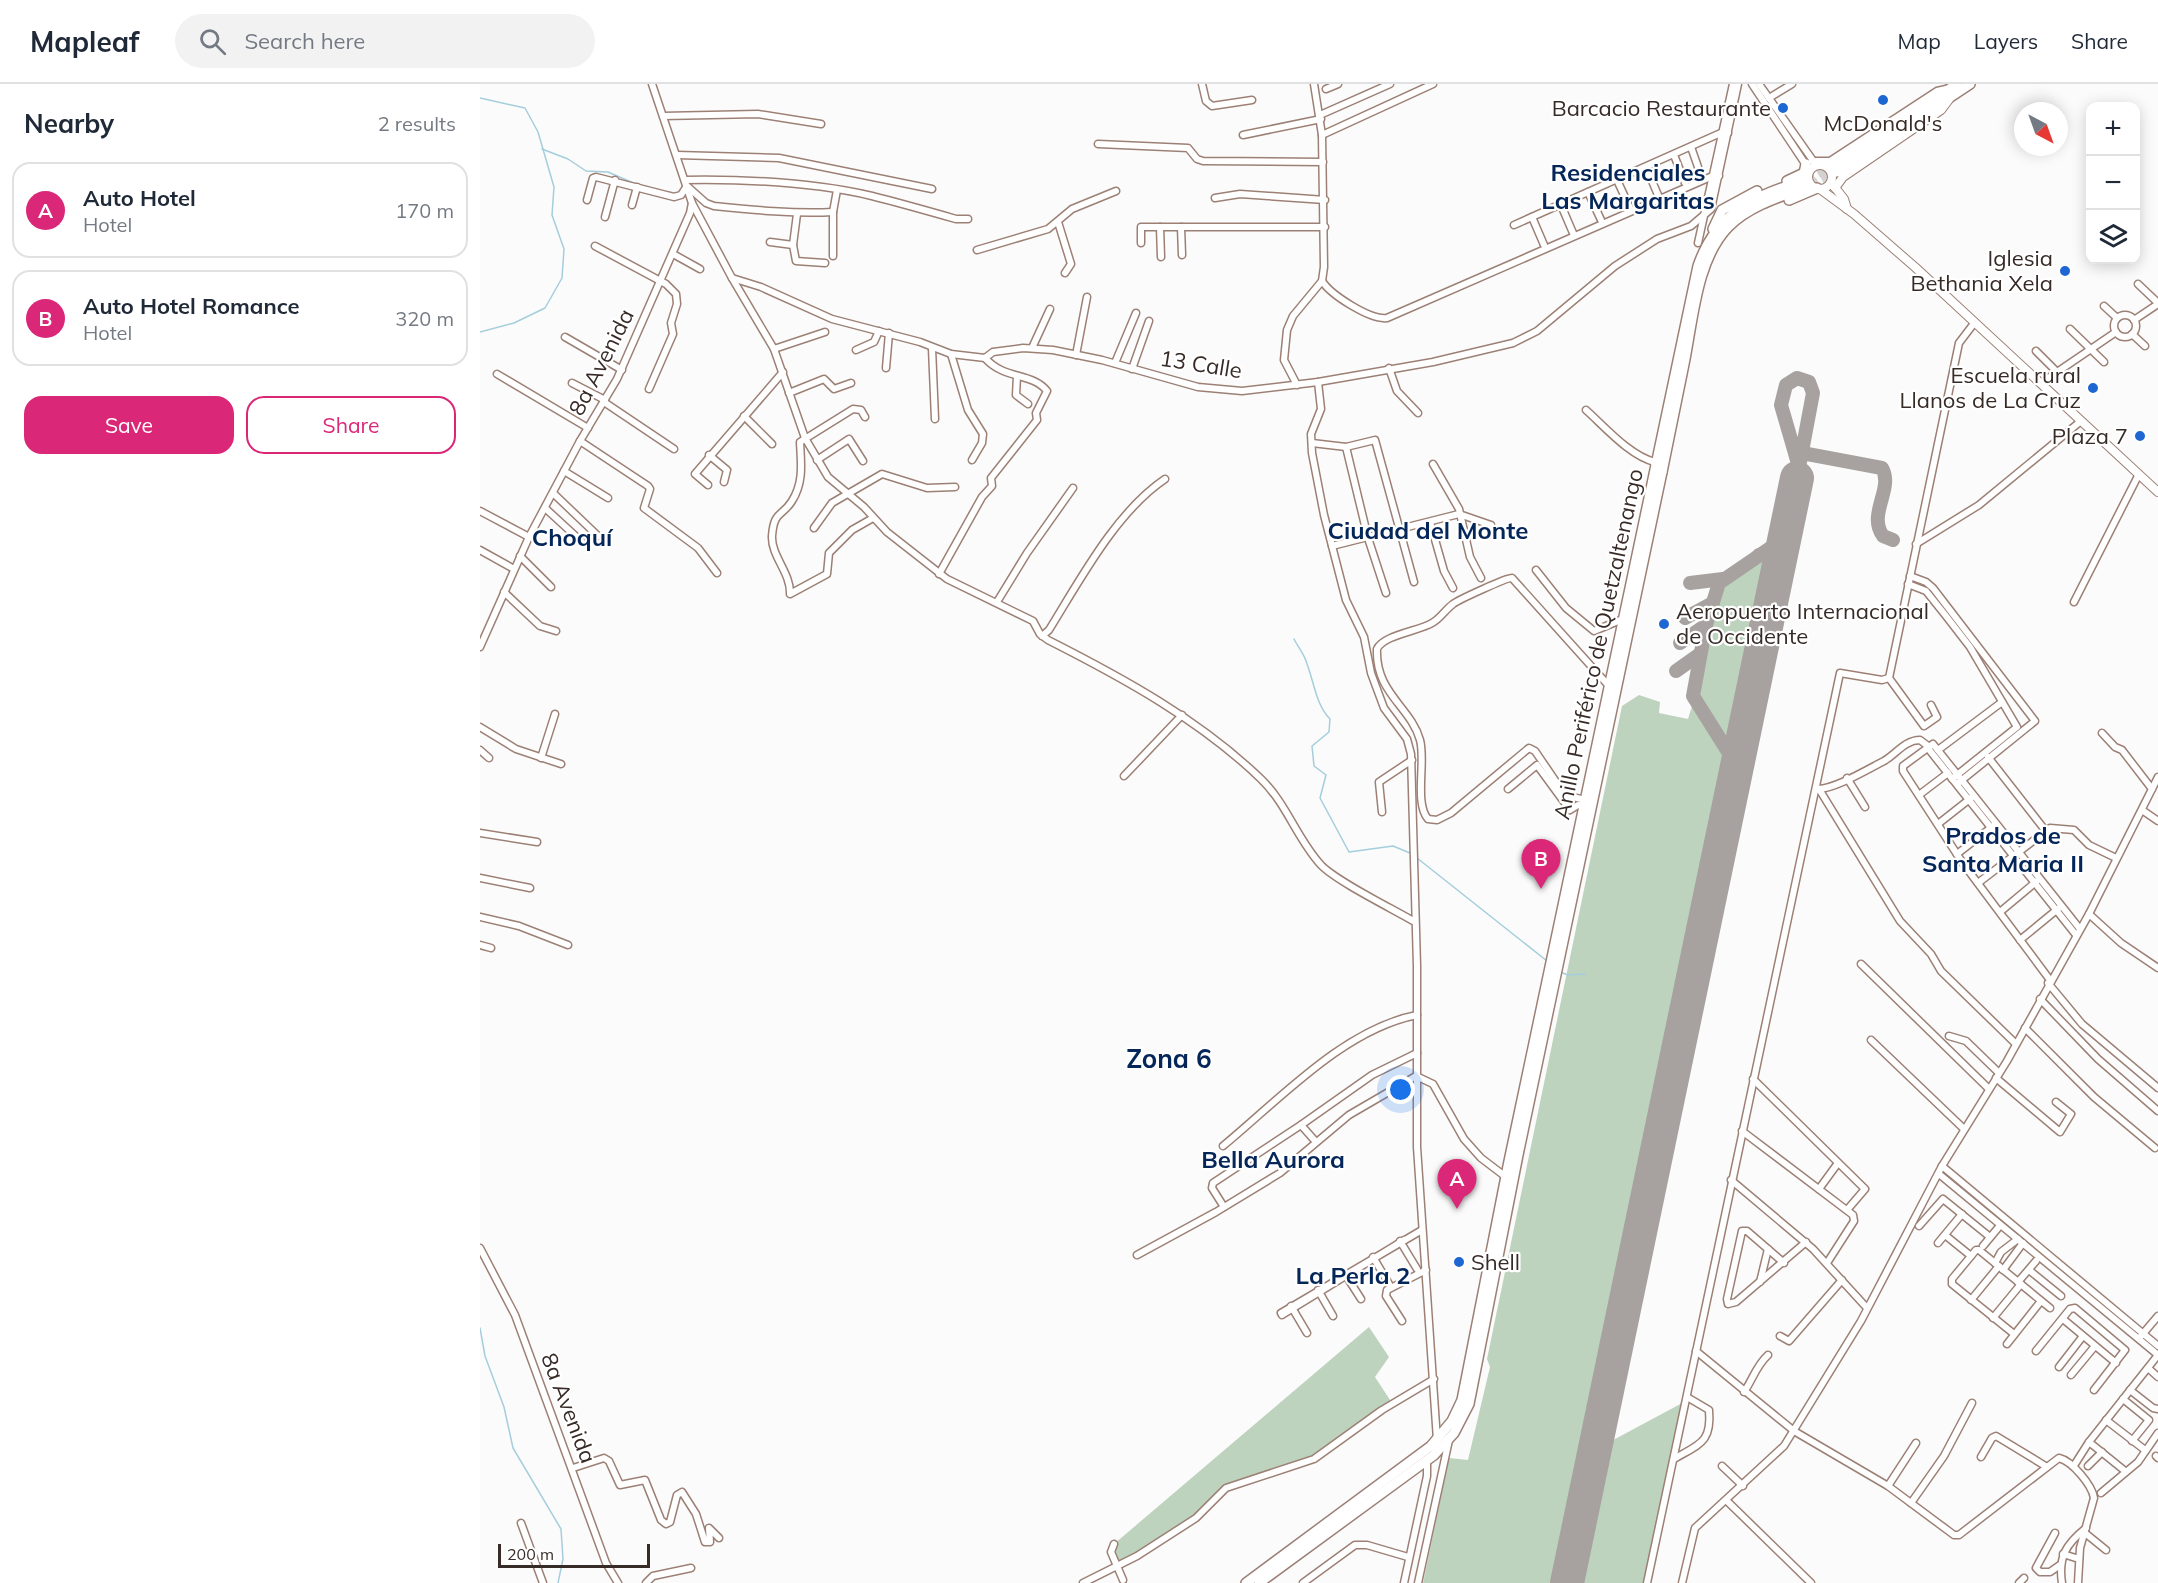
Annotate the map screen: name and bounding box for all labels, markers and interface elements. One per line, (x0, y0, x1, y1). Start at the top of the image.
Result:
search box (175, 14, 595, 68)
text: Mapleaf (30, 24, 139, 59)
icon: search (196, 25, 229, 58)
text: Search here (244, 27, 365, 55)
text: Map (1898, 28, 1941, 54)
text: Layers (1974, 28, 2038, 54)
text: Share (2071, 28, 2128, 54)
marker: McDonald's (1876, 93, 1890, 107)
place label: Barcacio Restaurante (1552, 94, 1771, 122)
marker: Barcacio Restaurante (1776, 101, 1790, 115)
north arrow (2014, 102, 2068, 156)
map controls (2086, 102, 2140, 264)
button: + (2086, 102, 2140, 156)
text: Nearby (24, 107, 114, 140)
place label: McDonald's (1823, 109, 1943, 137)
text: 2 results (378, 111, 456, 136)
button: − (2086, 156, 2140, 210)
district label: Residenciales Las Margaritas (1541, 157, 1715, 215)
text: Auto Hotel (83, 184, 196, 212)
text: A (38, 198, 53, 223)
text: 170 m (395, 198, 454, 223)
button: layers (2086, 210, 2140, 264)
text: Hotel (83, 212, 132, 237)
place label: Iglesia Bethania Xela (1911, 244, 2053, 297)
marker: Iglesia Bethania Xela (2058, 264, 2072, 278)
text: Auto Hotel Romance (83, 292, 300, 320)
street label: 8a Avenida (562, 304, 640, 420)
text: B (39, 306, 52, 331)
text: 320 m (395, 306, 454, 331)
text: Hotel (83, 320, 132, 345)
street label: 13 Calle (1158, 344, 1244, 384)
place label: Escuela rural Llanos de La Cruz (1899, 361, 2081, 414)
marker: Escuela rural Llanos de La Cruz (2086, 381, 2100, 395)
button: Save (24, 396, 234, 454)
button: Share (246, 396, 456, 454)
place label: Plaza 7 (2052, 422, 2128, 450)
marker: Plaza 7 (2133, 429, 2147, 443)
street label: Anillo Periférico de Quetzaltenango (1547, 466, 1649, 822)
district label: Ciudad del Monte (1328, 515, 1528, 545)
district label: Choquí (532, 522, 614, 552)
place label: Aeropuerto Internacional de Occidente (1676, 597, 1929, 650)
marker: Aeropuerto Internacional de Occidente (1657, 617, 1671, 631)
district label: Prados de Santa Maria II (1922, 820, 2084, 878)
pin: B (1522, 840, 1560, 889)
district label: Zona 6 (1126, 1042, 1212, 1075)
your location (1386, 1075, 1415, 1104)
district label: Bella Aurora (1201, 1144, 1345, 1174)
pin: A (1438, 1160, 1476, 1209)
place label: Shell (1471, 1248, 1520, 1276)
marker: Shell (1452, 1255, 1466, 1269)
district label: La Perla 2 (1296, 1260, 1410, 1290)
street label: 8a Avenida (535, 1349, 603, 1467)
scale bar (498, 1541, 650, 1568)
text: 200 m (507, 1544, 554, 1564)

